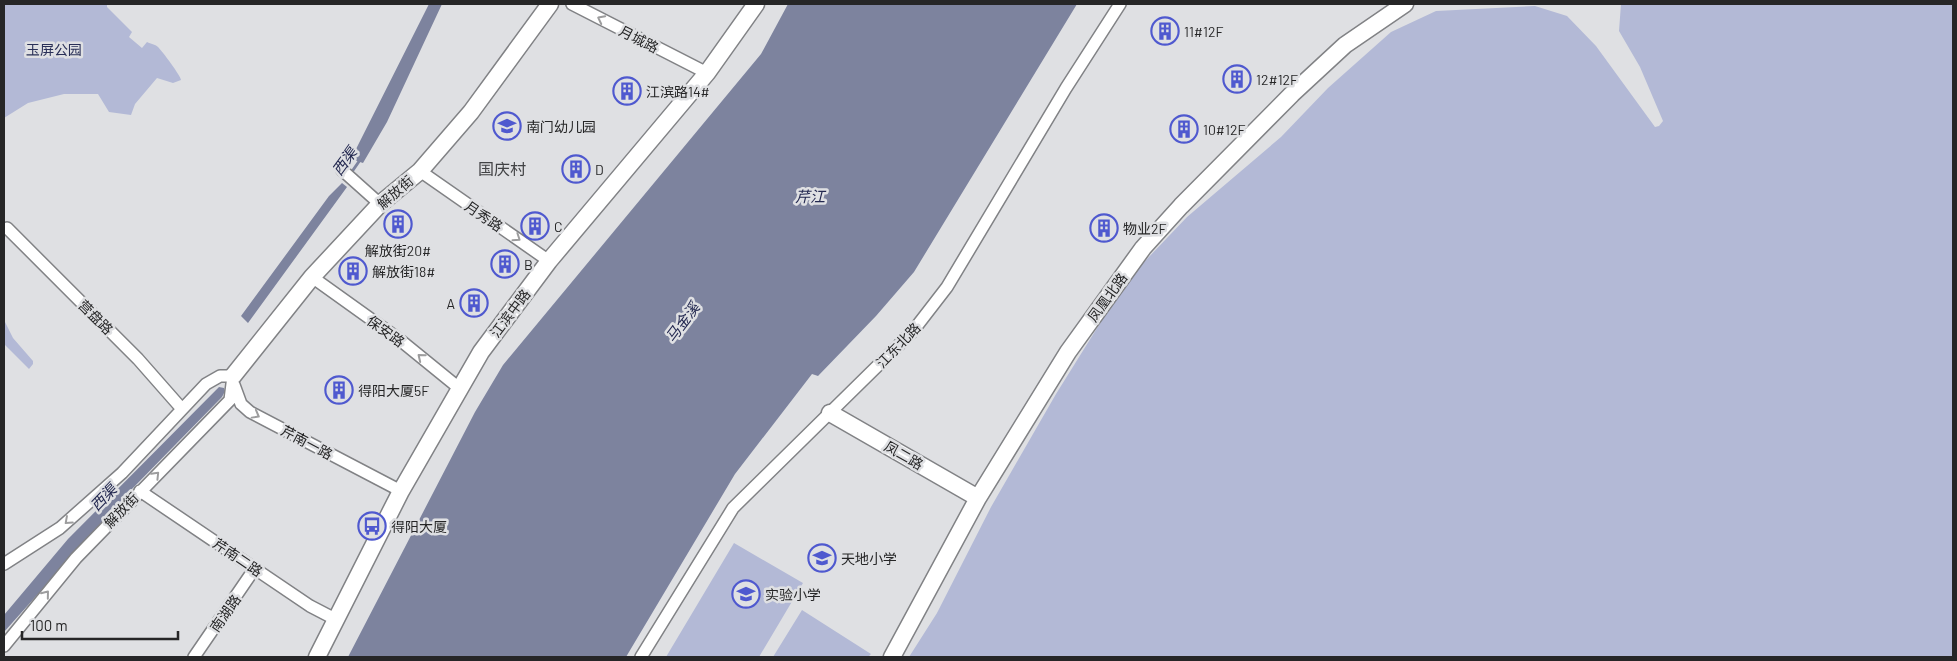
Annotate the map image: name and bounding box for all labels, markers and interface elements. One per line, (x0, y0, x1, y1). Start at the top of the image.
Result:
one-way arrow (597, 15, 606, 25)
building icon: 11#12F (1150, 16, 1180, 46)
street label: 月城路 (616, 22, 662, 56)
place label: 11#12F (1184, 23, 1223, 40)
park label: 玉屏公园 (26, 41, 82, 58)
building icon: 12#12F (1222, 64, 1252, 94)
place label: 12#12F (1256, 71, 1298, 88)
building icon: 江滨路14# (612, 76, 642, 106)
place label: 江滨路14# (646, 83, 710, 100)
school or university icon: 南门幼儿园 (492, 111, 522, 141)
building icon: 10#12F (1169, 114, 1199, 144)
place label: 南门幼儿园 (526, 118, 596, 135)
place label: 10#12F (1203, 121, 1245, 138)
water label: 西渠 (328, 142, 361, 178)
building icon: D (561, 154, 591, 184)
district label: 国庆村 (478, 159, 526, 178)
place label: D (595, 161, 604, 178)
street label: 解放街 (374, 172, 416, 212)
water label: 芹江 (795, 187, 827, 205)
street label: 月秀路 (462, 197, 506, 235)
building icon: 解放街20# (383, 209, 413, 239)
building icon: C (520, 211, 550, 241)
building icon: 物业2F (1089, 213, 1119, 243)
place label: C (554, 218, 563, 235)
place label: 物业2F (1123, 220, 1167, 237)
one-way arrow (512, 232, 521, 242)
place label: 解放街20# (365, 242, 431, 259)
building icon: B (490, 249, 520, 279)
building icon: 解放街18# (338, 256, 368, 286)
place label: B (524, 256, 533, 273)
place label: 解放街18# (372, 263, 435, 280)
street label: 凤凰北路 (1084, 269, 1130, 325)
street label: 江滨中路 (486, 286, 534, 340)
building icon: A (459, 288, 489, 318)
place label: A (447, 295, 456, 312)
street label: 营盘路 (75, 296, 117, 338)
water label: 马金溪 (661, 297, 704, 345)
street label: 保安路 (364, 312, 408, 350)
street label: 江东北路 (872, 319, 924, 371)
one-way arrow (418, 354, 427, 363)
building icon: 得阳大厦5F (324, 375, 354, 405)
place label: 得阳大厦5F (358, 382, 429, 399)
one-way arrow (251, 409, 260, 419)
street label: 芹南一路 (278, 421, 336, 463)
street label: 凤二路 (882, 437, 926, 473)
one-way arrow (150, 472, 159, 481)
water label: 西渠 (86, 479, 121, 514)
street label: 解放街 (100, 489, 142, 531)
bus stop icon: 得阳大厦 (357, 511, 387, 541)
one-way arrow (64, 515, 73, 524)
place label: 得阳大厦 (391, 518, 447, 535)
street label: 芹南二路 (210, 534, 266, 580)
school or university icon: 天地小学 (807, 543, 837, 573)
place label: 天地小学 (841, 550, 897, 567)
school or university icon: 实验小学 (731, 579, 761, 609)
place label: 实验小学 (765, 586, 821, 603)
one-way arrow (40, 591, 49, 600)
street label: 南湖路 (206, 591, 244, 635)
scale bar (22, 608, 179, 640)
text: 100 m (30, 616, 68, 634)

